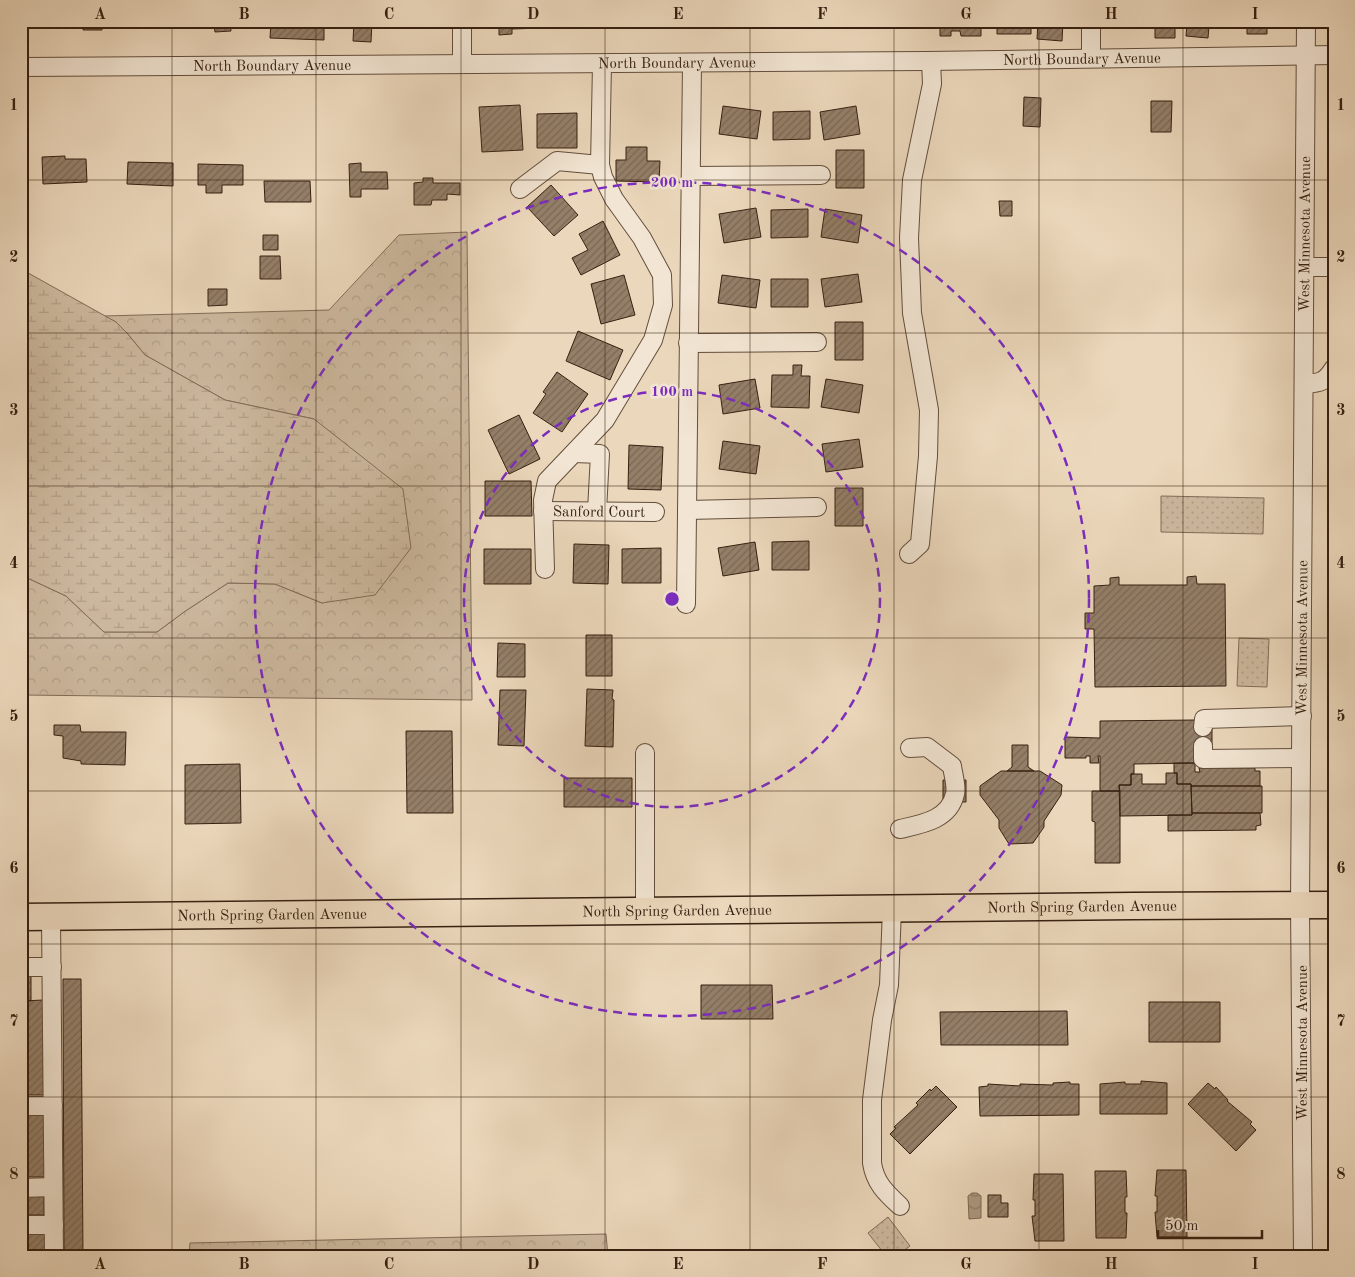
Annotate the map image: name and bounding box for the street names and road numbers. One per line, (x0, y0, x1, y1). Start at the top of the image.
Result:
street label: North Boundary Avenue (1003, 52, 1161, 69)
street label: North Boundary Avenue (598, 56, 756, 72)
street label: North Boundary Avenue (193, 59, 351, 75)
street label: West Minnesota Avenue (1298, 156, 1314, 312)
street label: Sanford Court (553, 505, 645, 521)
street label: West Minnesota Avenue (1295, 560, 1311, 716)
street label: North Spring Garden Avenue (987, 900, 1177, 916)
street label: North Spring Garden Avenue (582, 904, 772, 920)
street label: North Spring Garden Avenue (177, 908, 367, 924)
street label: West Minnesota Avenue (1296, 965, 1311, 1121)

